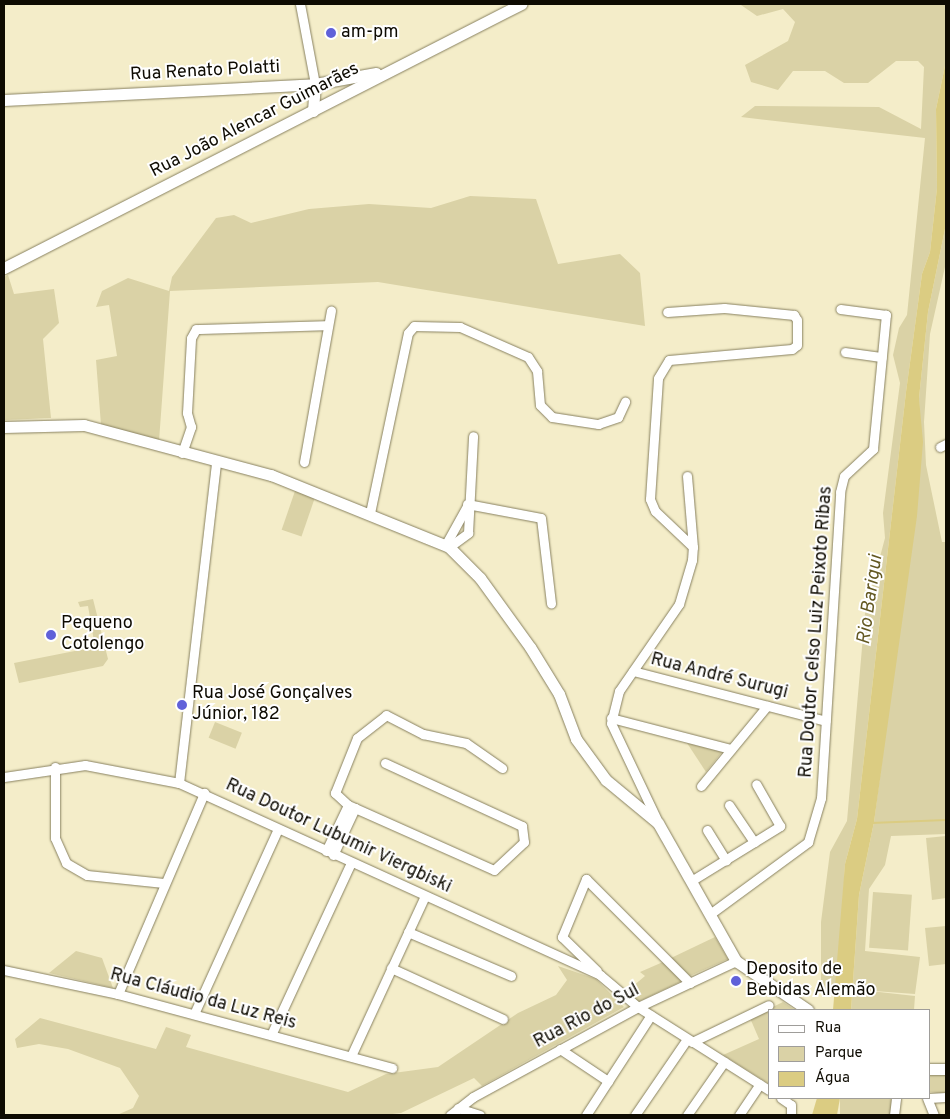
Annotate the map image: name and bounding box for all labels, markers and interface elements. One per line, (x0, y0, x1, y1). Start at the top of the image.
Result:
place label: am-pm (341, 22, 398, 44)
marker: am-pm (325, 27, 337, 39)
street label: Rua Renato Polatti (129, 57, 281, 87)
street label: Rua João Alencar Guimarães (147, 59, 363, 183)
street label: Rua Doutor Celso Luiz Peixoto Ribas (796, 485, 838, 779)
water label: Rio Barigui (853, 554, 889, 646)
place label: Pequeno Cotolengo (61, 614, 144, 656)
marker: Pequeno Cotolengo (45, 629, 57, 641)
street label: Rua André Surugi (648, 649, 790, 705)
place label: Rua José Gonçalves Júnior, 182 (192, 684, 352, 726)
marker: Rua José Gonçalves Júnior, 182 (176, 699, 188, 711)
street label: Rua Doutor Lubumir Viergbiski (221, 775, 455, 899)
place label: Deposito de Bebidas Alemão (746, 960, 876, 1002)
street label: Rua Cláudio da Luz Reis (107, 965, 299, 1035)
marker: Deposito de Bebidas Alemão (730, 975, 742, 987)
street label: Rua Rio do Sul (530, 980, 644, 1054)
legend (768, 1009, 930, 1099)
text: Rua (815, 1019, 841, 1038)
text: Parque (815, 1044, 863, 1063)
text: Água (815, 1069, 850, 1088)

